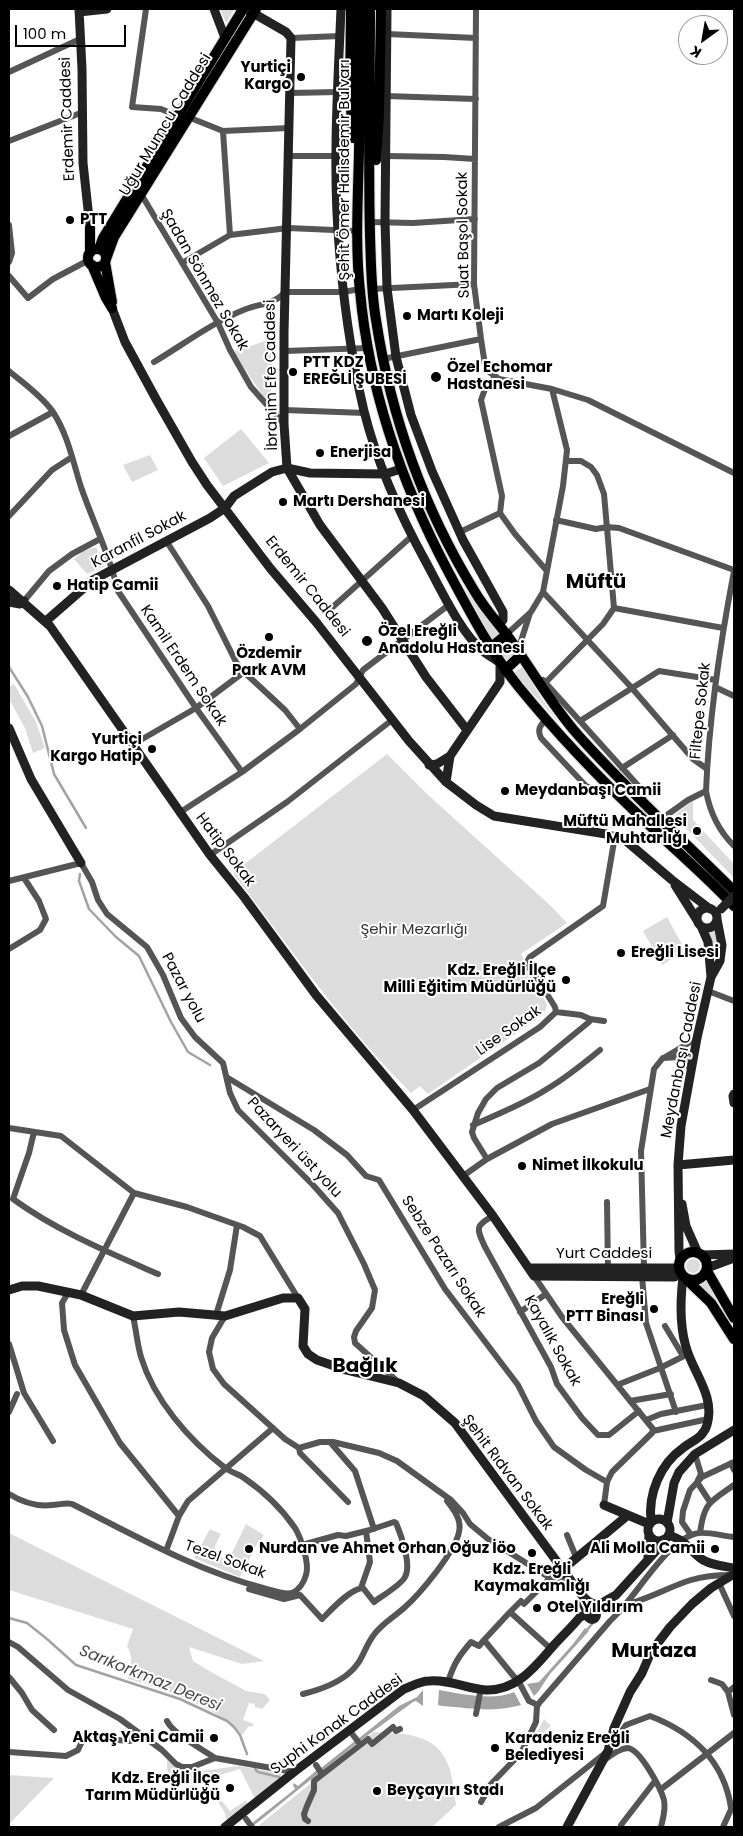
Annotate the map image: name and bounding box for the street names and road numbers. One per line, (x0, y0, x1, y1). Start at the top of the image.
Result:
street label: Uğur Mumcu Caddesi (116, 51, 216, 199)
street label: Erdemir Caddesi (57, 57, 79, 181)
street label: Şehit Ömer Halisdemir Bulvarı (336, 59, 354, 281)
street label: Suat Başol Sokak (454, 172, 474, 298)
street label: Şadan Sönmez Sokak (156, 206, 252, 354)
street label: İbrahim Efe Caddesi (262, 299, 282, 451)
street label: Karanfil Sokak (89, 507, 189, 573)
street label: Erdemir Caddesi (261, 533, 353, 641)
street label: Kamil Erdem Sokak (136, 602, 230, 730)
street label: Filtepe Sokak (687, 662, 715, 760)
street label: Hatip Sokak (191, 810, 259, 890)
street label: Pazar yolu (157, 950, 209, 1026)
street label: Meydanbaşı Caddesi (658, 980, 706, 1140)
street label: Lise Sokak (473, 1002, 545, 1060)
street label: Pazaryeri üst yolu (243, 1094, 345, 1202)
street label: Sebze Pazarı Sokak (397, 1193, 489, 1321)
street label: Yurt Caddesi (556, 1245, 652, 1263)
street label: Kayalık Sokak (520, 1293, 584, 1389)
street label: Şehit Rıdvan Sokak (458, 1412, 556, 1534)
street label: Tezel Sokak (182, 1537, 268, 1583)
street label: Suphi Konak Caddesi (268, 1671, 406, 1779)

